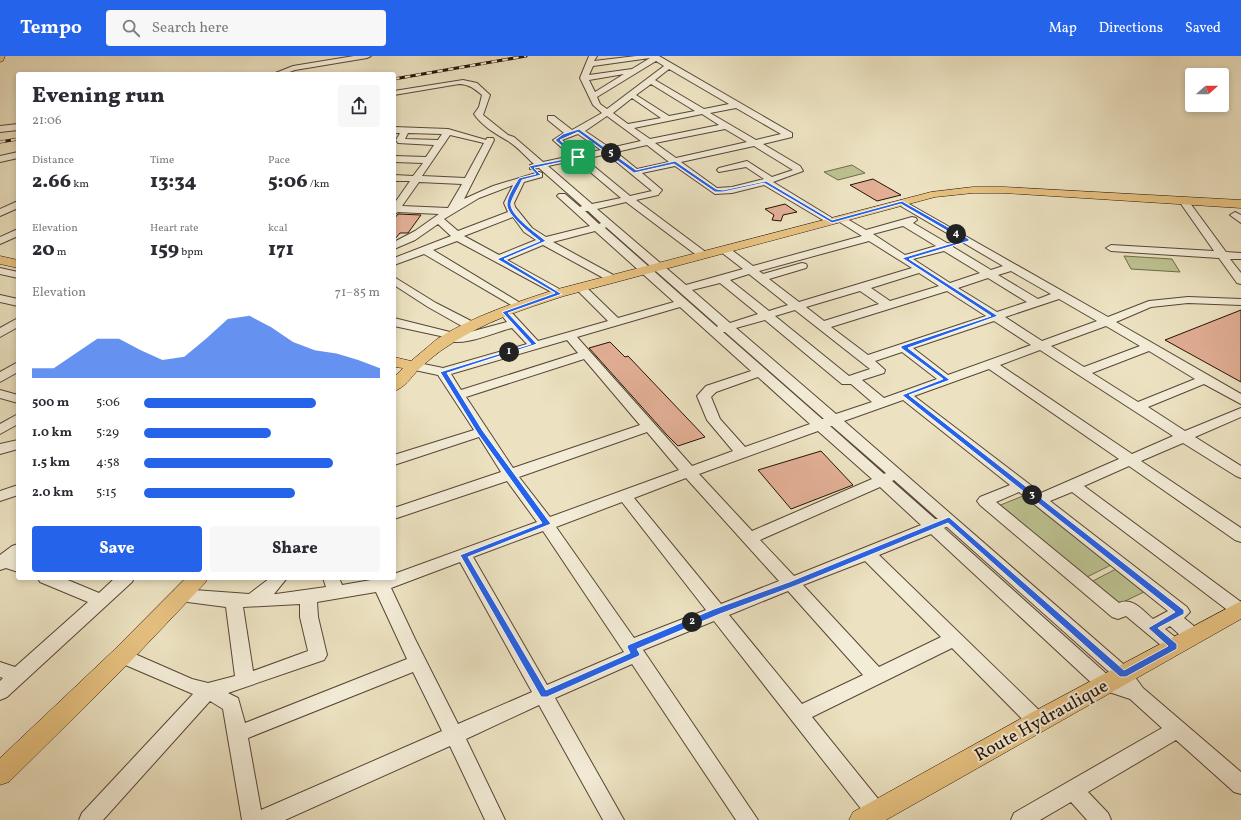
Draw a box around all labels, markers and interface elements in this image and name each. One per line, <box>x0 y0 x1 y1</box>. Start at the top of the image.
search box <box>106 10 386 46</box>
text: Tempo <box>20 15 82 41</box>
icon: search <box>120 17 142 39</box>
text: Search here <box>152 18 229 39</box>
text: Map <box>1049 19 1077 38</box>
text: Directions <box>1099 19 1163 38</box>
text: Saved <box>1185 19 1221 38</box>
north arrow <box>1185 68 1229 112</box>
map controls <box>1185 68 1229 112</box>
text: Evening run <box>32 81 165 112</box>
button: share <box>338 85 380 127</box>
text: 21:06 <box>32 112 62 130</box>
pin <box>561 140 595 174</box>
pin: 5 <box>601 143 621 163</box>
text: 5 <box>608 145 614 160</box>
icon: arrive <box>567 146 589 168</box>
text: Distance <box>32 153 74 168</box>
text: Time <box>150 153 174 168</box>
text: Pace <box>268 153 290 168</box>
text: 2.66 <box>32 168 71 196</box>
text: 13:34 <box>150 168 197 196</box>
text: 5:06 <box>268 168 308 196</box>
text: km <box>71 177 89 192</box>
text: /km <box>308 177 330 192</box>
text: Elevation <box>32 221 78 236</box>
text: Heart rate <box>150 221 199 236</box>
text: kcal <box>268 221 288 236</box>
pin: 4 <box>946 224 966 244</box>
text: 4 <box>953 226 959 241</box>
text: 20 <box>32 236 55 264</box>
text: 159 <box>150 236 179 264</box>
text: 171 <box>268 236 294 264</box>
text: m <box>55 245 67 260</box>
text: bpm <box>179 245 203 260</box>
text: Elevation <box>32 284 86 302</box>
text: 71–85 m <box>335 284 380 302</box>
pin: 1 <box>499 342 519 362</box>
text: 1 <box>507 344 511 359</box>
text: 500 m <box>32 394 69 412</box>
text: 5:06 <box>96 394 120 412</box>
text: 1.0 km <box>32 424 72 442</box>
text: 5:29 <box>96 424 119 442</box>
text: 1.5 km <box>32 454 70 472</box>
text: 4:58 <box>96 454 120 472</box>
text: 2.0 km <box>32 484 74 502</box>
text: 5:15 <box>96 484 117 502</box>
pin: 3 <box>1022 485 1042 505</box>
text: 3 <box>1029 487 1035 502</box>
button: Save <box>32 526 202 572</box>
button: Share <box>210 526 380 572</box>
pin: 2 <box>682 612 702 632</box>
text: 2 <box>689 614 695 629</box>
street label: Route Hydraulique <box>970 674 1113 768</box>

